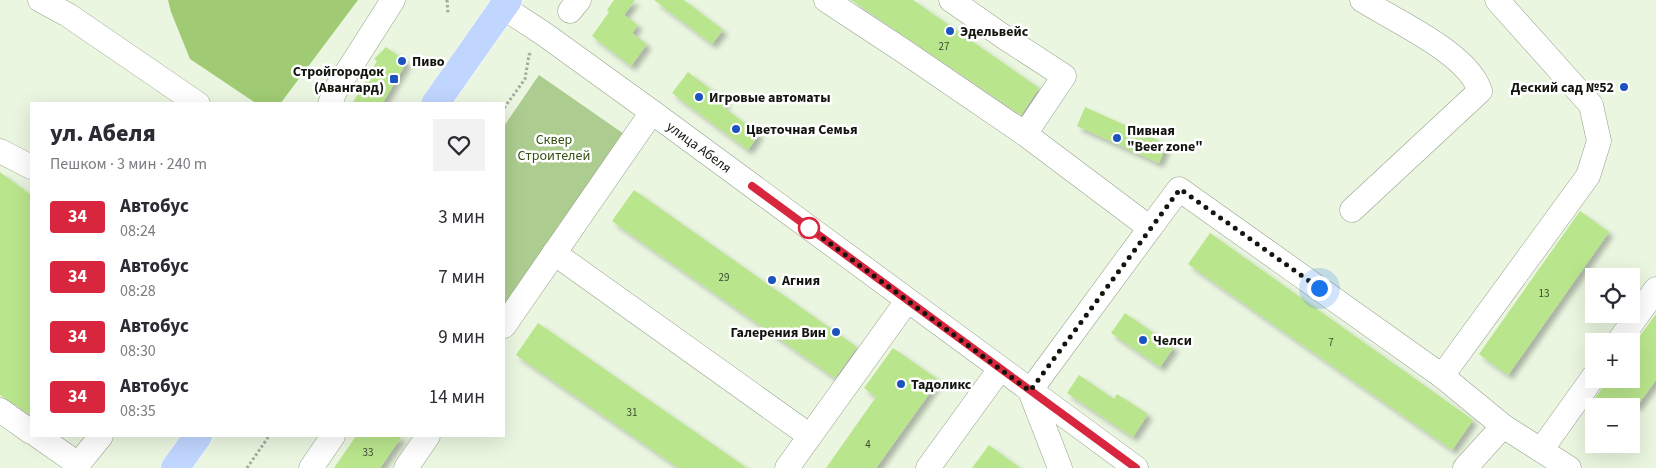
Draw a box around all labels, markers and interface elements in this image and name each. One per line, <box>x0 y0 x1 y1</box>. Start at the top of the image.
place label: Эдельвейс <box>960 22 1029 42</box>
marker: Эдельвейс <box>944 25 956 37</box>
house number: 27 <box>939 39 949 54</box>
place label: Пиво <box>412 52 445 72</box>
marker: Пиво <box>396 55 408 67</box>
place label: Стройгородок (Авангард) <box>293 62 384 98</box>
marker: Стройгородок (Авангард) <box>388 73 400 85</box>
place label: Деский сад №52 <box>1511 78 1614 98</box>
marker: Деский сад №52 <box>1618 81 1630 93</box>
place label: Игровые автоматы <box>709 88 831 108</box>
marker: Игровые автоматы <box>693 91 705 103</box>
text: ул. Абеля <box>50 116 156 151</box>
street label: улица Абеля <box>662 117 735 178</box>
button: heart <box>433 119 485 171</box>
place label: Цветочная Семья <box>746 120 858 140</box>
place label: Пивная "Beer zone" <box>1127 121 1203 157</box>
marker: Цветочная Семья <box>730 123 742 135</box>
park label: Сквер Строителей <box>518 130 590 166</box>
marker: Пивная "Beer zone" <box>1111 132 1123 144</box>
text: Пешком · 3 мин · 240 m <box>50 153 207 175</box>
text: Автобус <box>120 193 189 220</box>
text: 34 <box>68 204 87 229</box>
text: 3 мин <box>438 204 485 231</box>
unlabelled marker <box>798 217 820 239</box>
text: 08:24 <box>120 220 156 242</box>
text: Автобус <box>120 253 189 280</box>
text: 34 <box>68 264 87 289</box>
text: 7 мин <box>438 264 485 291</box>
map controls <box>1585 268 1640 453</box>
button: locate <box>1585 268 1640 323</box>
house number: 29 <box>719 270 729 285</box>
place label: Агния <box>781 271 820 291</box>
marker: Агния <box>766 274 778 286</box>
your location <box>1307 276 1332 301</box>
text: 08:28 <box>120 280 156 302</box>
house number: 13 <box>1539 286 1549 301</box>
text: Автобус <box>120 313 189 340</box>
place label: Галерения Вин <box>730 323 826 343</box>
text: 34 <box>68 324 87 349</box>
text: 9 мин <box>438 324 485 351</box>
marker: Галерения Вин <box>830 326 842 338</box>
place label: Челси <box>1153 331 1192 351</box>
button: + <box>1585 333 1640 388</box>
marker: Челси <box>1137 334 1149 346</box>
house number: 7 <box>1328 335 1334 350</box>
text: 08:30 <box>120 340 156 362</box>
text: Автобус <box>120 373 189 400</box>
place label: Тадоликс <box>911 375 972 395</box>
marker: Тадоликс <box>895 378 907 390</box>
text: 34 <box>68 384 87 409</box>
text: 14 мин <box>429 384 485 411</box>
button: − <box>1585 398 1640 453</box>
text: 08:35 <box>120 400 156 422</box>
house number: 31 <box>627 405 637 420</box>
house number: 4 <box>865 437 871 452</box>
house number: 33 <box>363 445 373 460</box>

